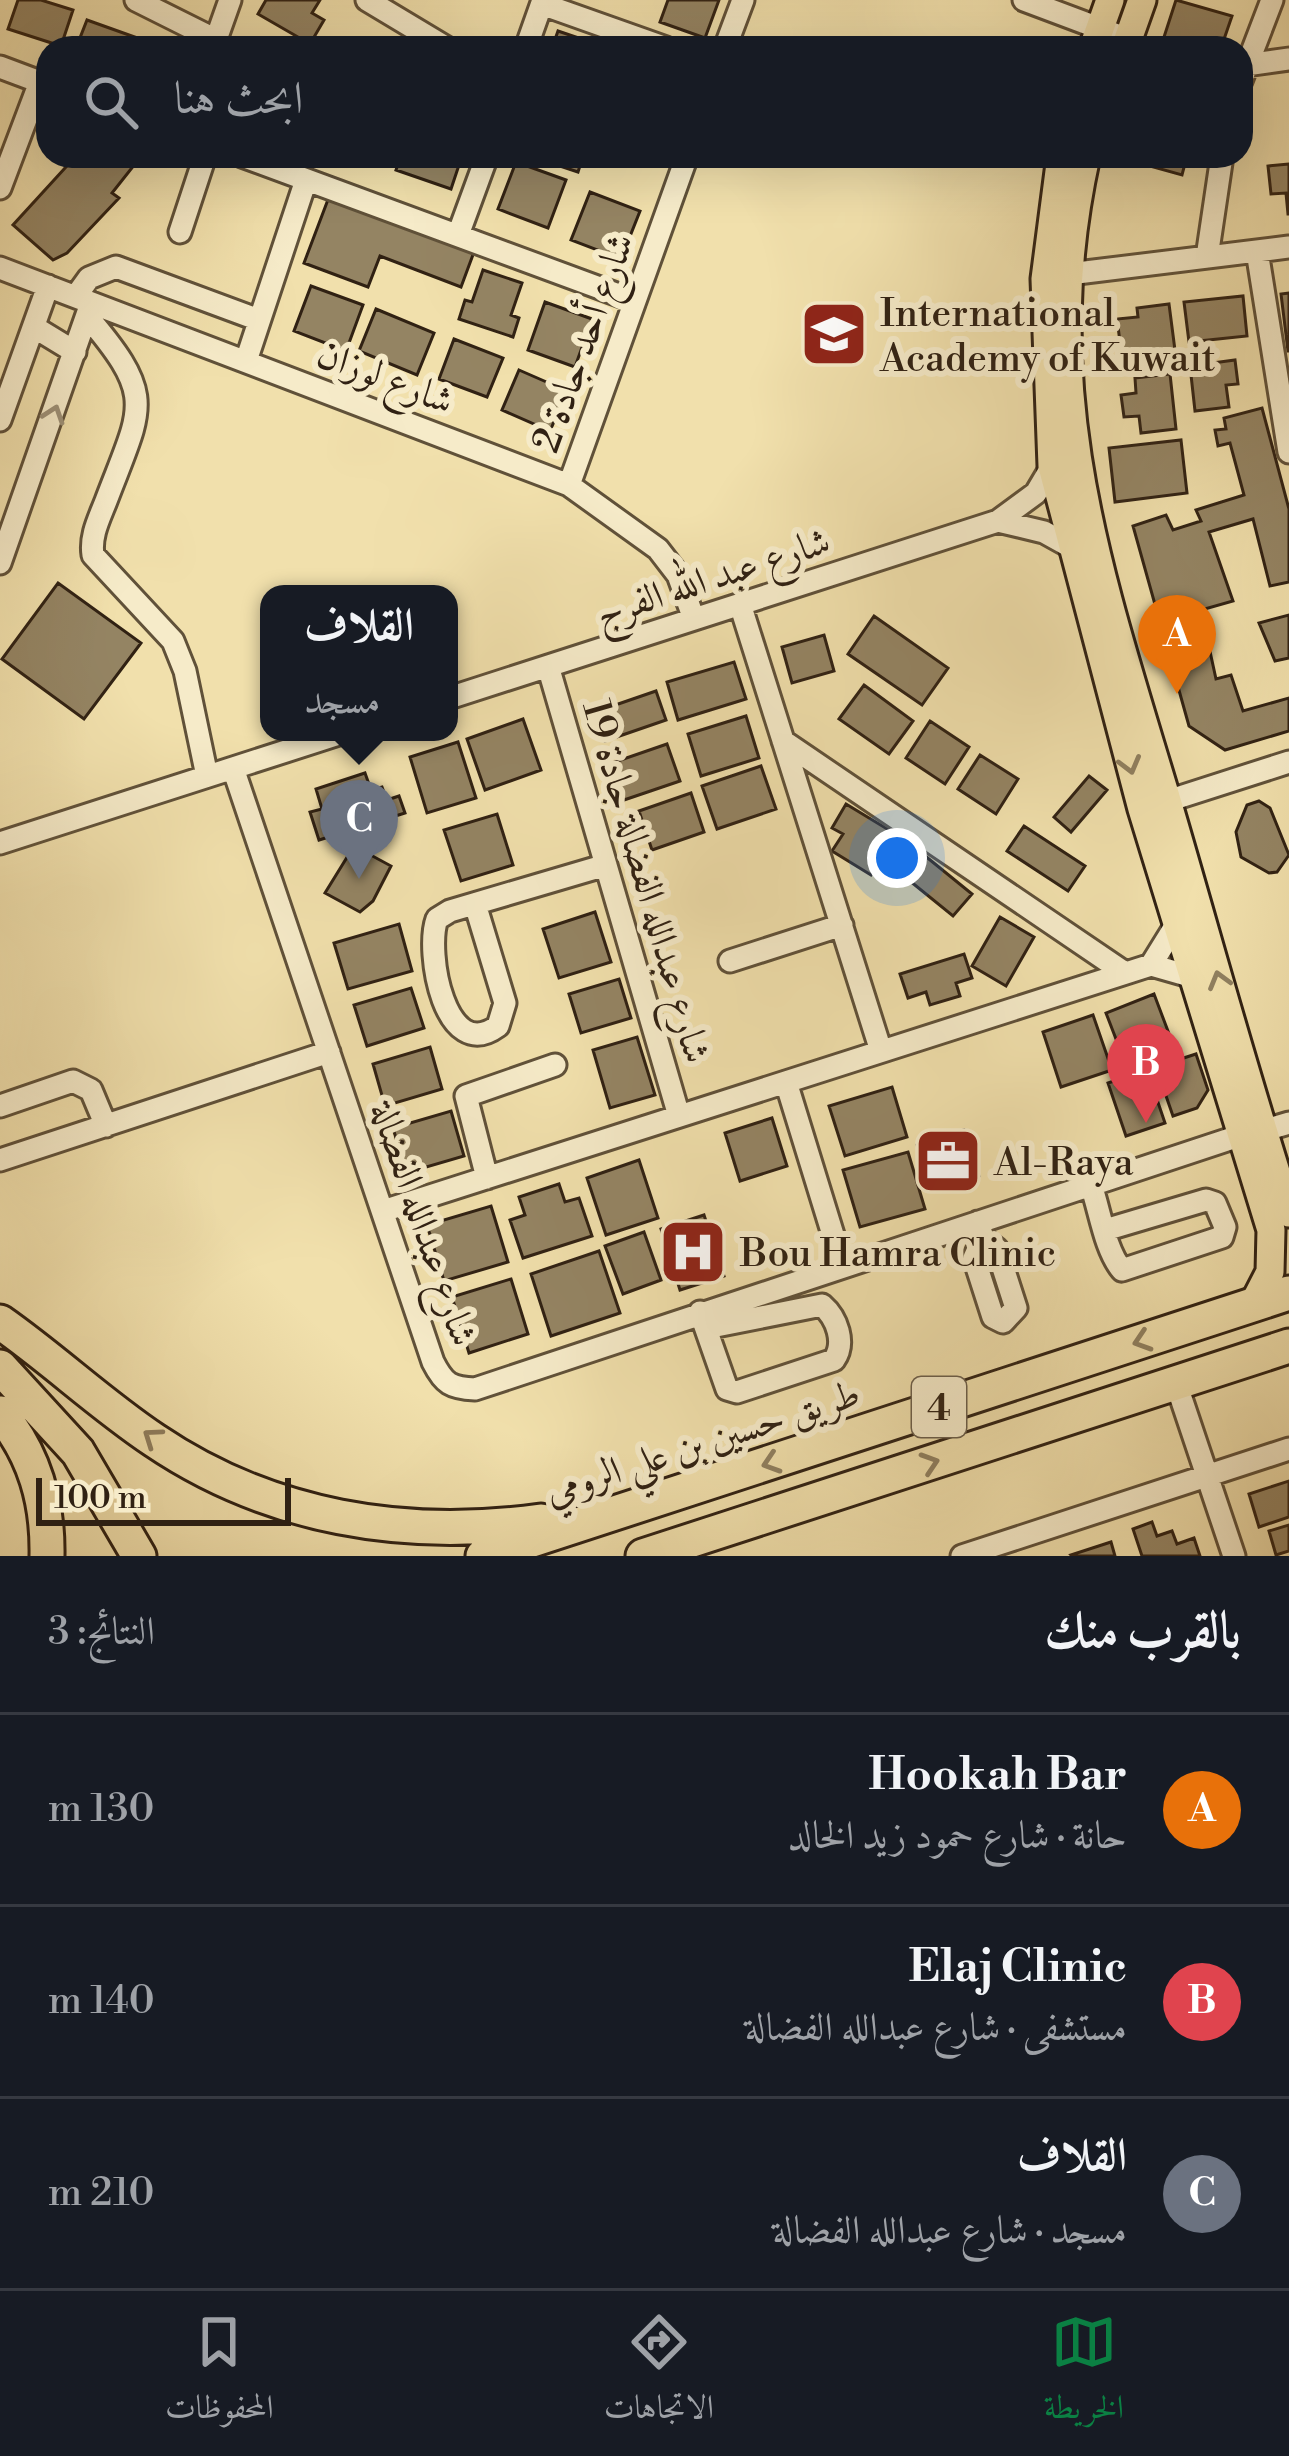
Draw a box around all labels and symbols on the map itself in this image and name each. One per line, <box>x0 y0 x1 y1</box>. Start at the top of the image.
street label: شارع أحد جادة 2 <box>518 225 652 461</box>
place label: International Academy of Kuwait <box>879 290 1216 384</box>
school or university icon: International Academy of Kuwait <box>799 299 869 369</box>
street label: شارع لوزان <box>308 330 460 432</box>
one-way arrow <box>40 404 65 425</box>
street label: شارع عبد الله الفرج <box>587 511 839 647</box>
pin: A <box>1138 595 1216 694</box>
street label: شارع عبدالله الفضالة جادة 19 <box>565 695 721 1071</box>
one-way arrow <box>1116 755 1141 775</box>
pin: C <box>320 780 398 879</box>
your location <box>867 828 927 888</box>
one-way arrow <box>1208 971 1233 992</box>
pin: B <box>1107 1024 1185 1123</box>
street label: شارع عبدالله الفضالة <box>352 1093 487 1355</box>
office icon: Al-Raya <box>913 1126 983 1196</box>
place label: Al-Raya <box>993 1139 1134 1188</box>
hospital icon: Bou Hamra Clinic <box>658 1217 728 1287</box>
place label: Bou Hamra Clinic <box>739 1230 1056 1279</box>
one-way arrow <box>1132 1327 1153 1352</box>
street label: طريق حسين بن علي الرومي <box>539 1369 870 1528</box>
road number: 4 <box>912 1377 966 1437</box>
one-way arrow <box>143 1429 165 1451</box>
one-way arrow <box>761 1448 782 1473</box>
one-way arrow <box>919 1452 940 1477</box>
scale bar <box>36 1472 291 1525</box>

